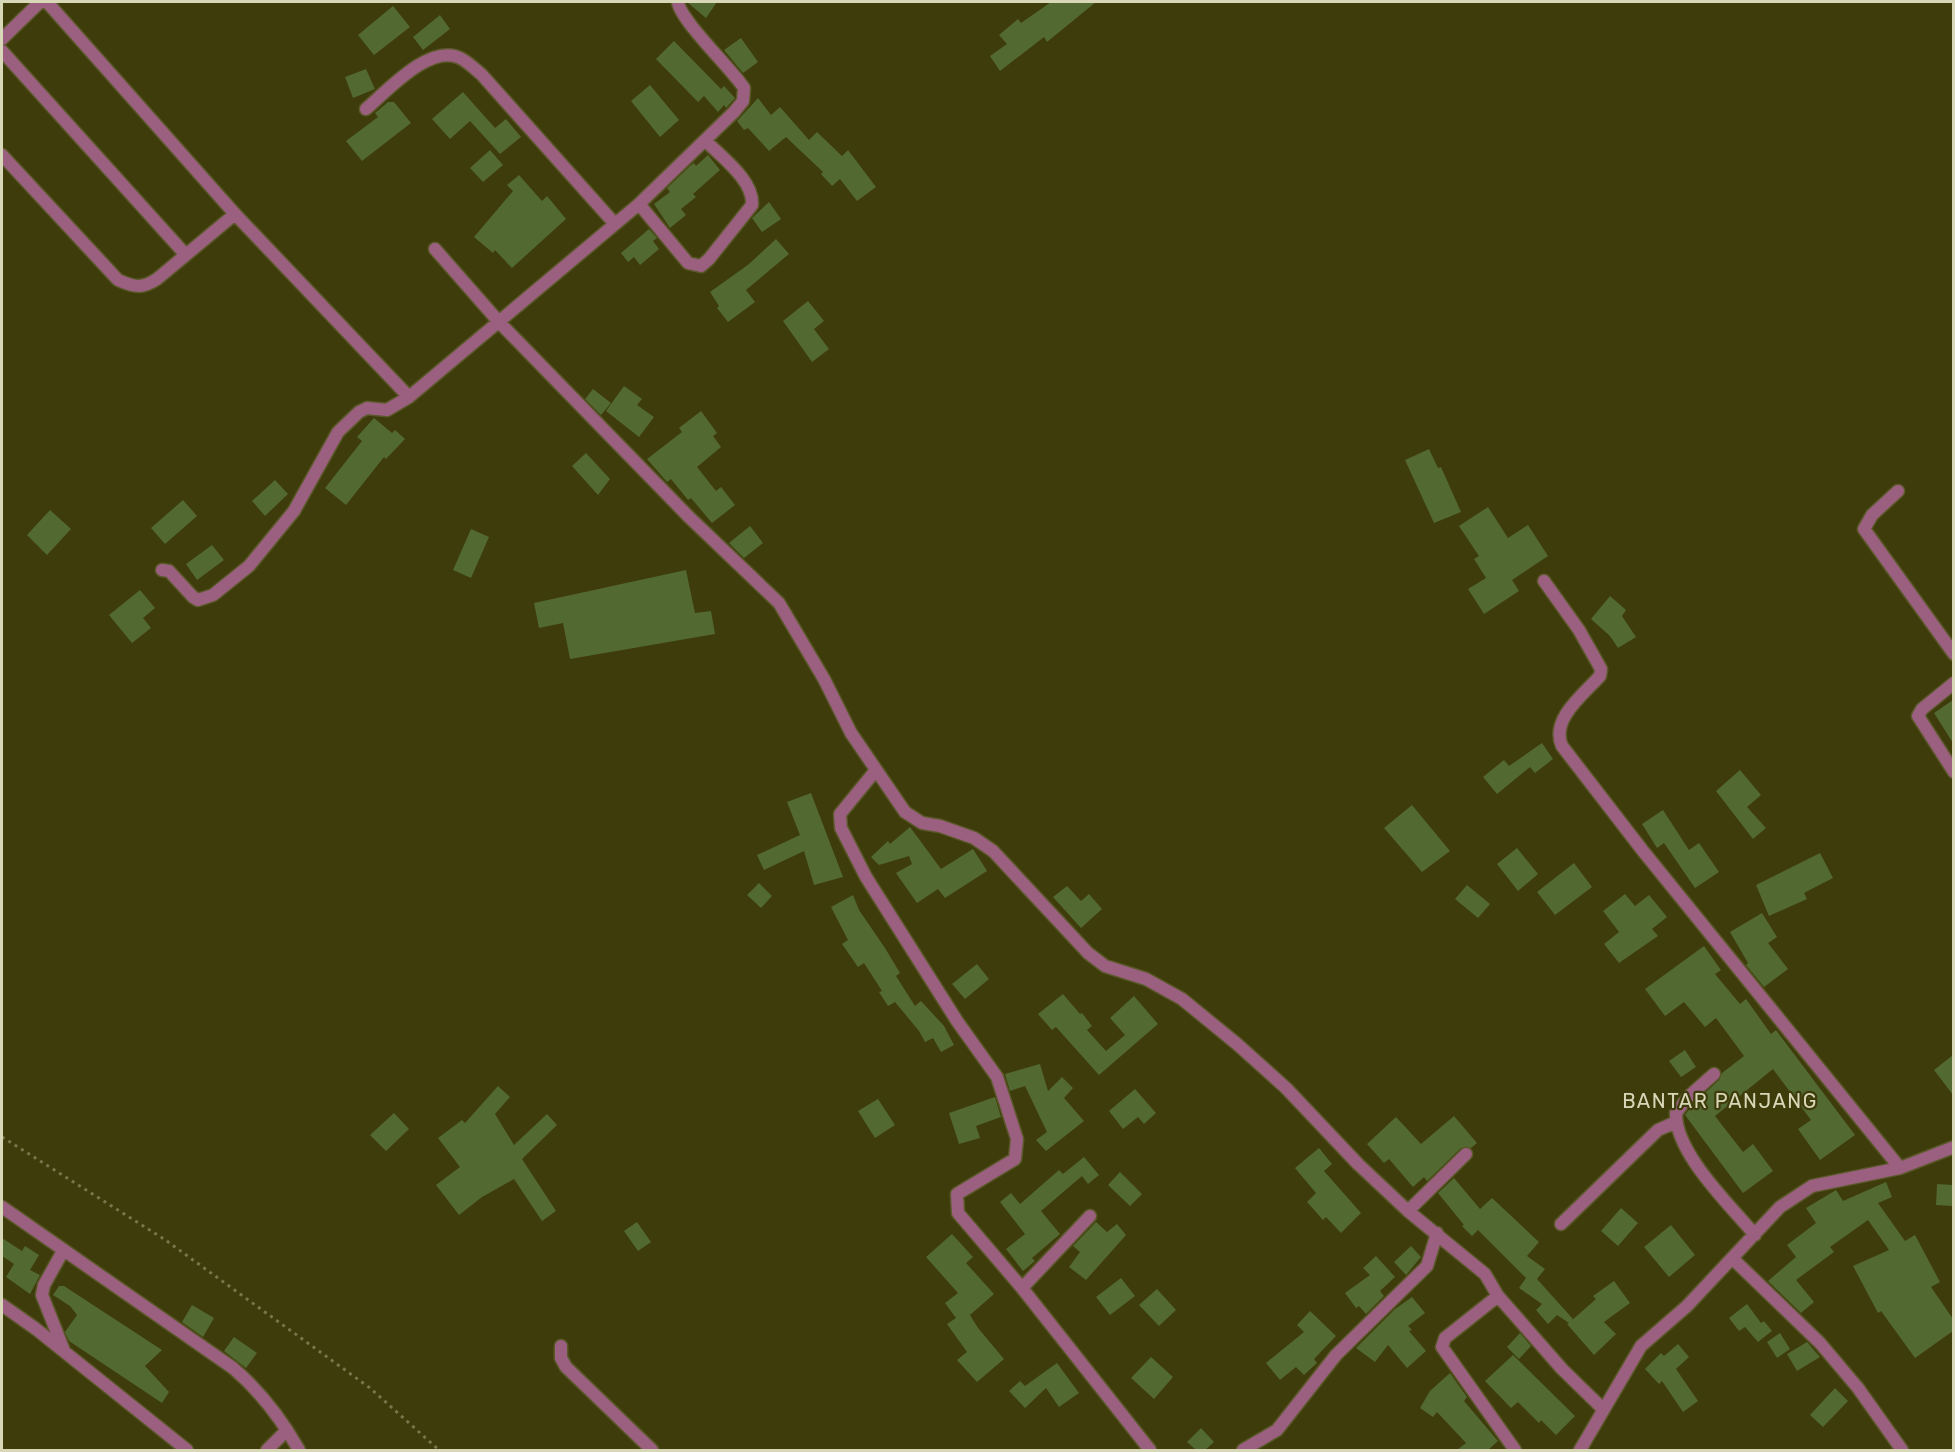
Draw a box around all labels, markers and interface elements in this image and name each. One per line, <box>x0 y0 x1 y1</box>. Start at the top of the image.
district label: BANTAR PANJANG <box>1622 1089 1818 1113</box>

